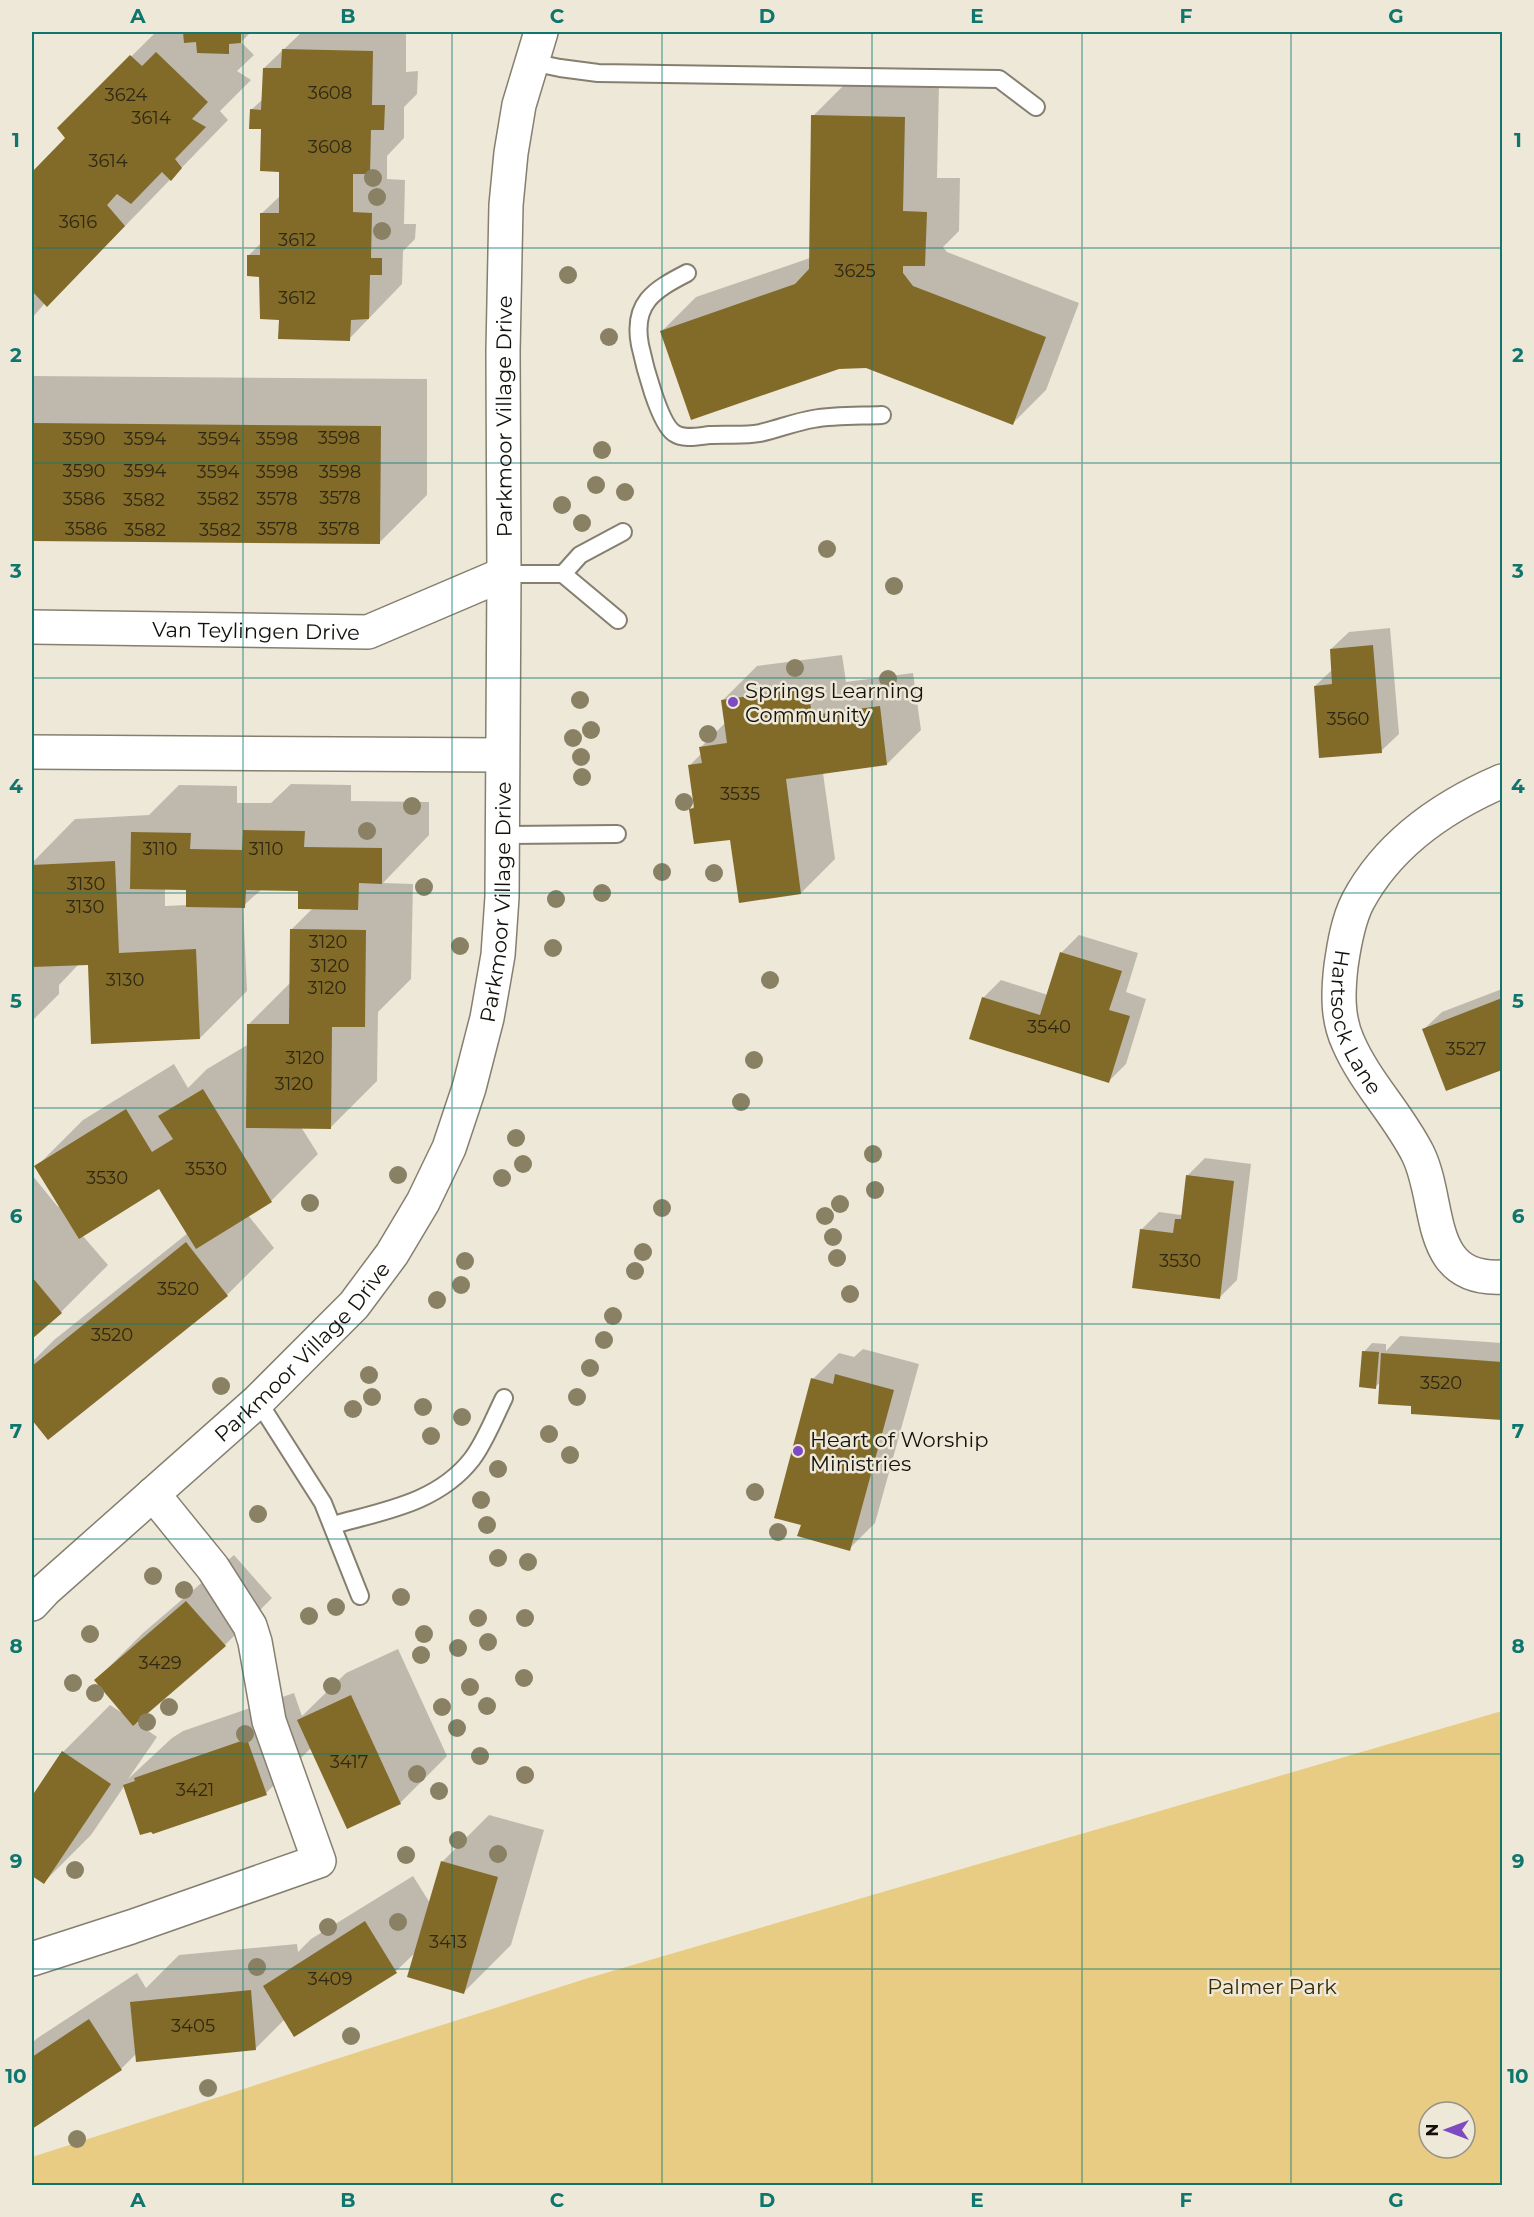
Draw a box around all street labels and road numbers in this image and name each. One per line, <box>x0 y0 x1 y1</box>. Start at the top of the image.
street label: Parkmoor Village Drive <box>490 295 517 537</box>
street label: Van Teylingen Drive <box>152 616 360 644</box>
street label: Parkmoor Village Drive <box>474 781 515 1024</box>
street label: Hartsock Lane <box>1326 948 1388 1099</box>
street label: Parkmoor Village Drive <box>209 1256 395 1447</box>

